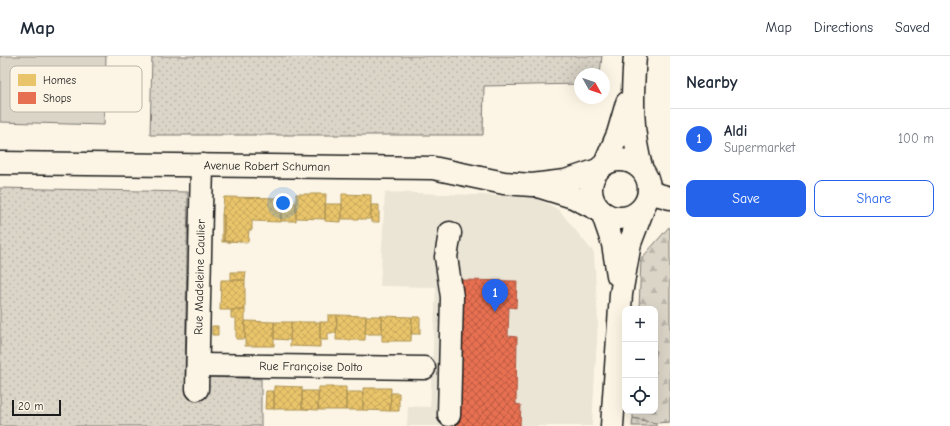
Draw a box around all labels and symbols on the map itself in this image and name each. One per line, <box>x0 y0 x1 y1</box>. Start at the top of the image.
legend <box>10 66 142 112</box>
north arrow <box>574 68 610 104</box>
text: Homes <box>43 74 76 87</box>
text: Shops <box>43 92 72 105</box>
street label: Avenue Robert Schuman <box>204 158 330 174</box>
your location <box>273 193 293 213</box>
street label: Rue Madeleine Caulier <box>191 219 208 335</box>
pin: 1 <box>482 279 508 312</box>
street label: Rue Françoise Dolto <box>259 359 363 374</box>
scale bar <box>12 398 61 417</box>

